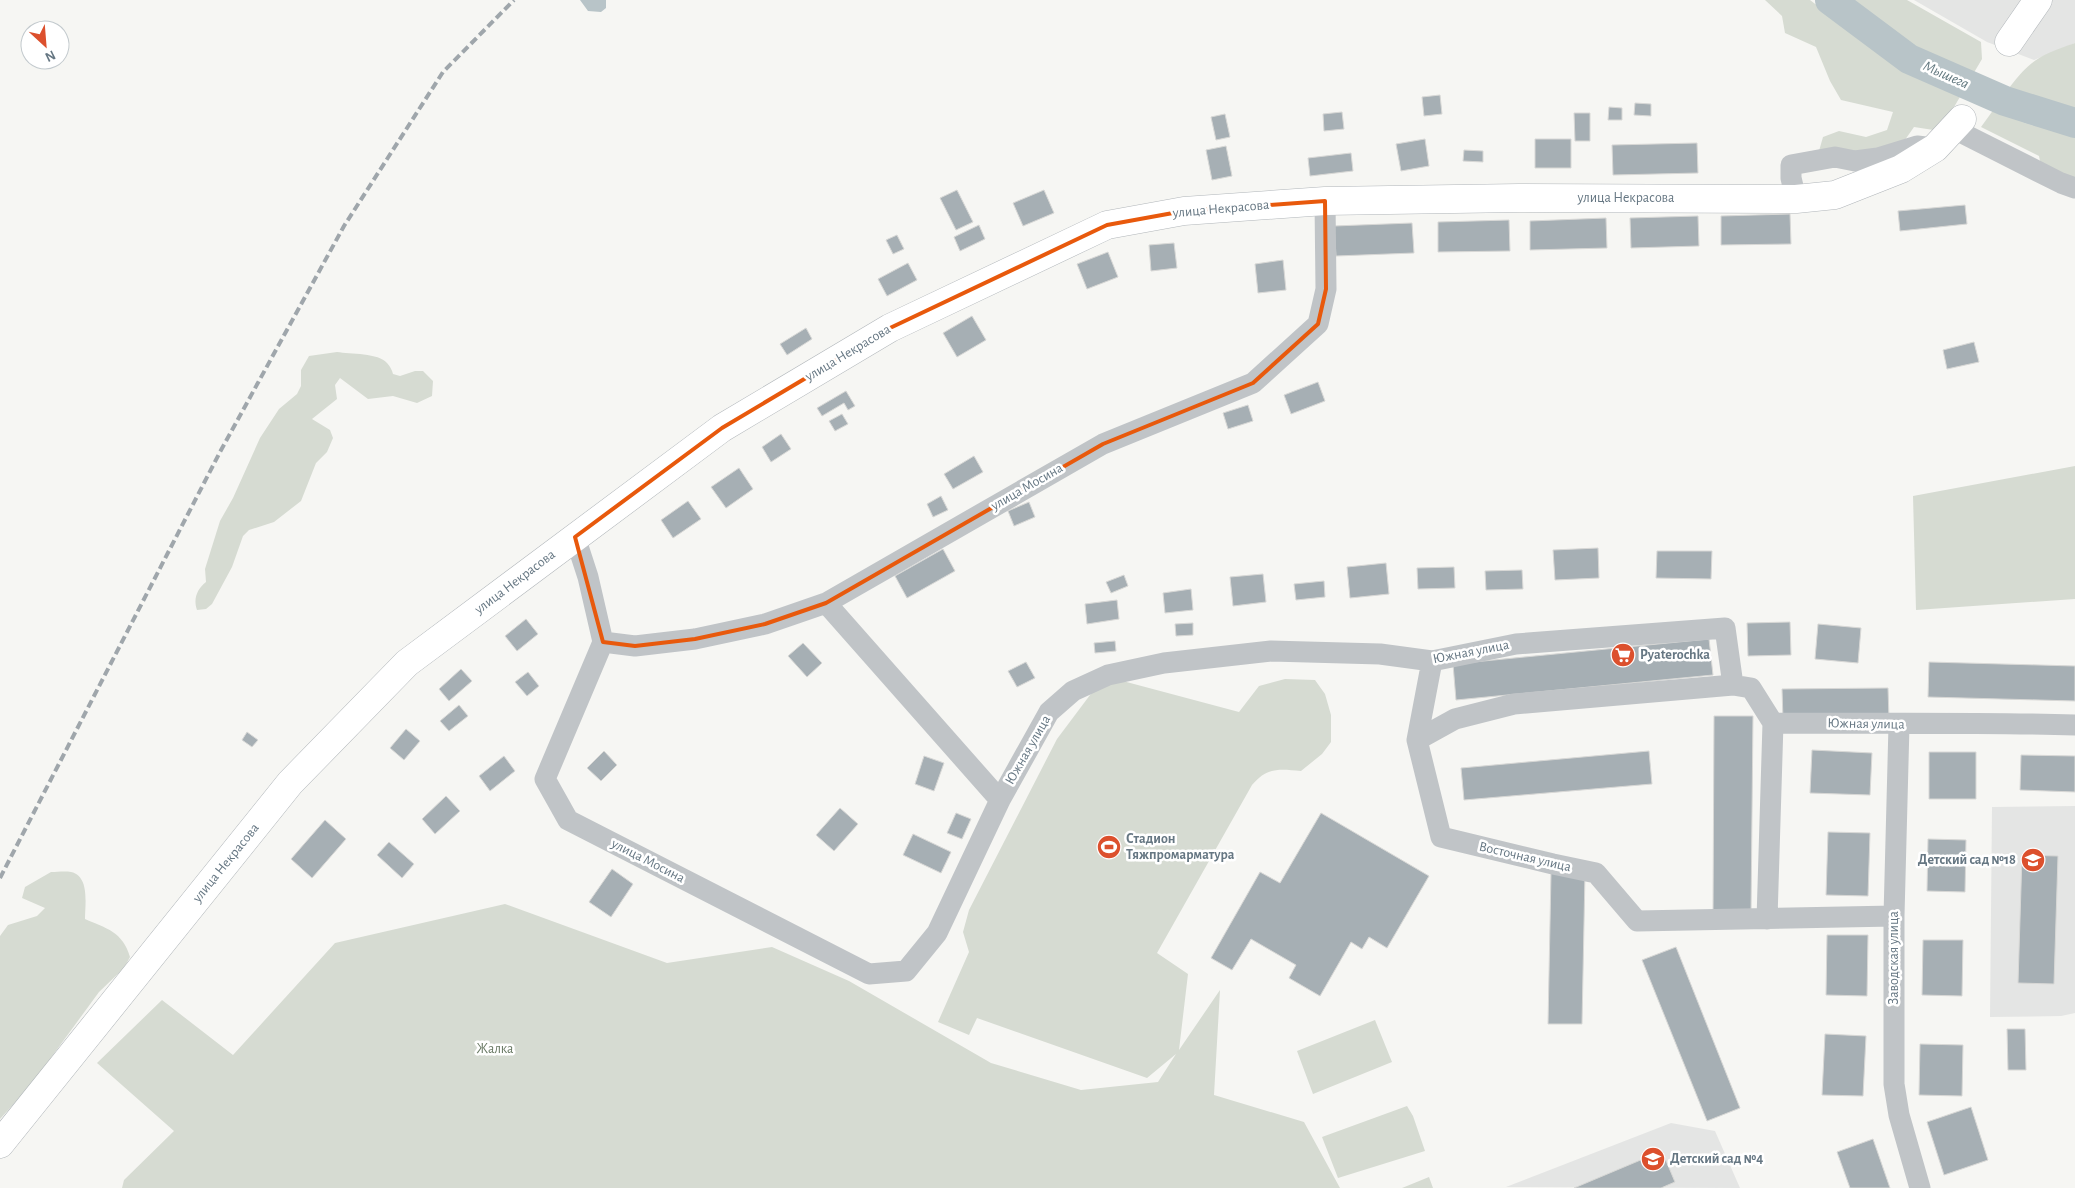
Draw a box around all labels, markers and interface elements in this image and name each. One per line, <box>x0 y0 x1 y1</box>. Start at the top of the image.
north arrow <box>20 20 70 70</box>
text: N <box>43 47 58 64</box>
water label: Мышега <box>1921 58 1971 92</box>
street label: улица Некрасова <box>1577 191 1675 205</box>
street label: улица Некрасова <box>1171 198 1270 220</box>
street label: улица Некрасова <box>802 322 894 384</box>
street label: улица Мосина <box>988 461 1066 514</box>
street label: улица Некрасова <box>471 547 558 617</box>
street label: Южная улица <box>1432 638 1511 666</box>
supermarket icon: Pyaterochka <box>1610 642 1636 668</box>
place label: Pyaterochka <box>1640 648 1710 662</box>
street label: Южная улица <box>1003 713 1054 787</box>
street label: Южная улица <box>1827 716 1905 732</box>
street label: улица Некрасова <box>189 821 262 906</box>
place label: Стадион Тяжпромарматура <box>1126 832 1235 862</box>
sports icon: Стадион Тяжпромарматура <box>1096 834 1122 860</box>
street label: улица Мосина <box>608 836 687 886</box>
street label: Восточная улица <box>1478 840 1573 875</box>
school or university icon: Детский сад №18 <box>2020 847 2046 873</box>
place label: Детский сад №18 <box>1918 853 2016 867</box>
street label: Заводская улица <box>1887 911 1901 1005</box>
park label: Жалка <box>477 1042 514 1056</box>
school or university icon: Детский сад №4 <box>1640 1146 1666 1172</box>
place label: Детский сад №4 <box>1670 1152 1763 1166</box>

